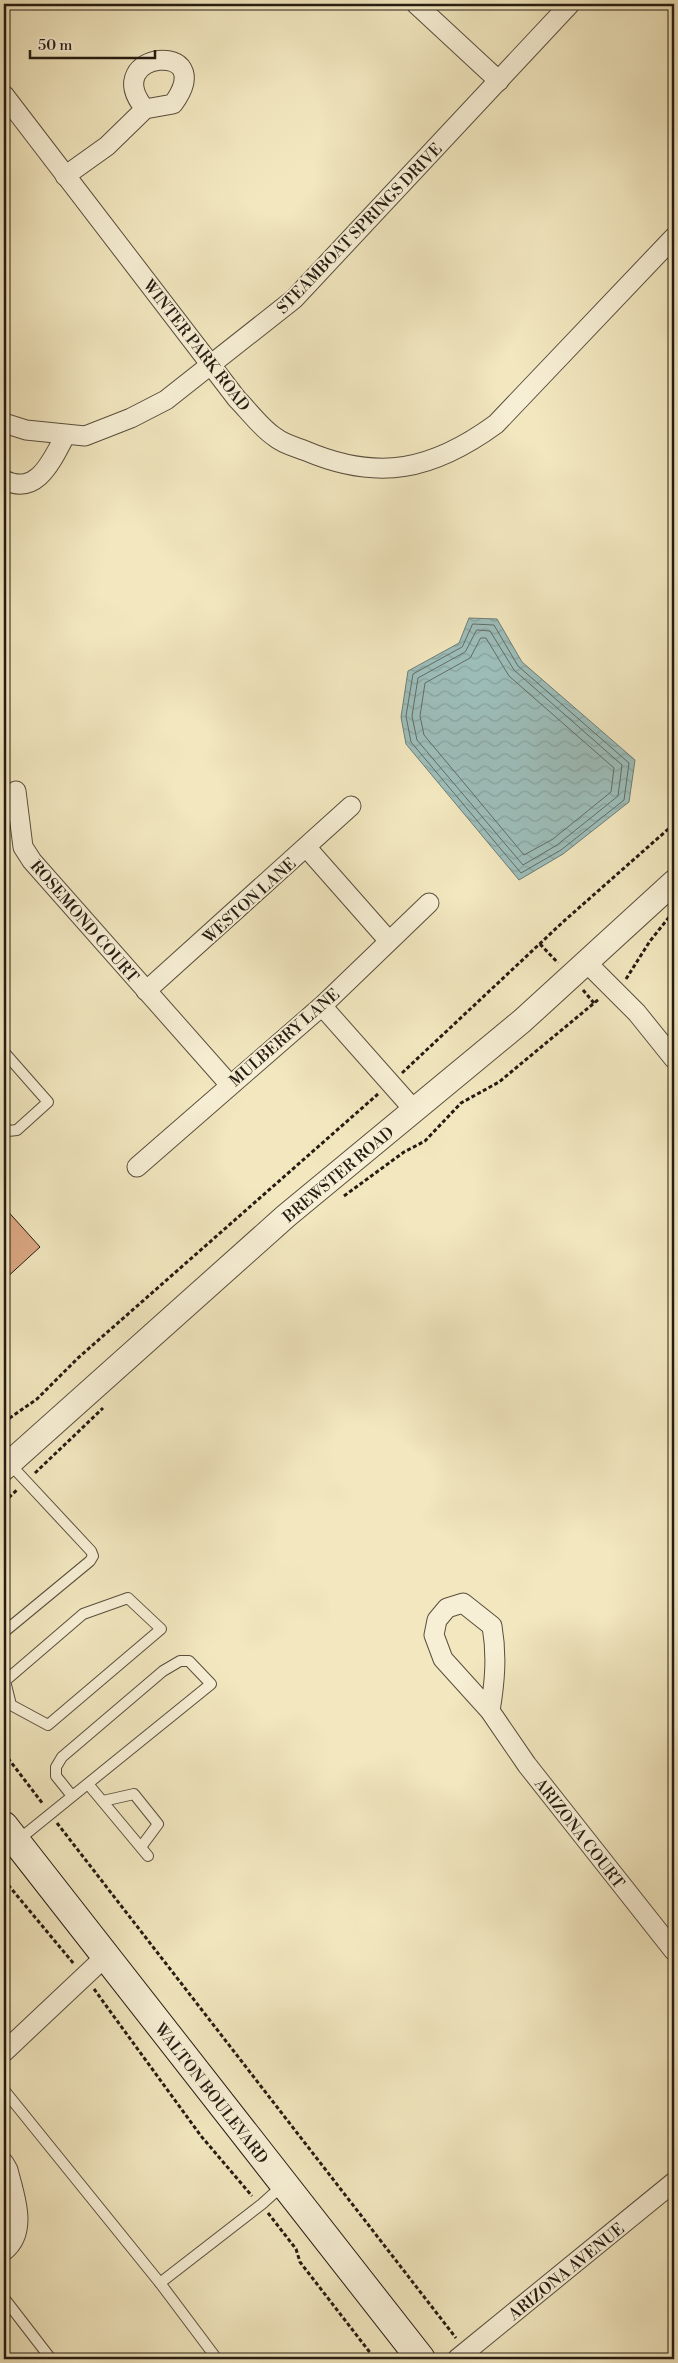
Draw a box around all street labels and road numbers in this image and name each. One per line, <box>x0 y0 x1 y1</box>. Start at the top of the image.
street label: STEAMBOAT SPRINGS DRIVE <box>273 139 447 318</box>
street label: WINTER PARK ROAD <box>138 275 254 415</box>
street label: WESTON LANE <box>198 854 300 949</box>
street label: ROSEMOND COURT <box>26 856 143 987</box>
street label: MULBERRY LANE <box>225 984 344 1091</box>
street label: BREWSTER ROAD <box>278 1123 398 1228</box>
street label: ARIZONA COURT <box>529 1774 628 1893</box>
street label: WALTON BOULEVARD <box>150 2019 272 2168</box>
street label: ARIZONA AVENUE <box>504 2219 629 2325</box>

